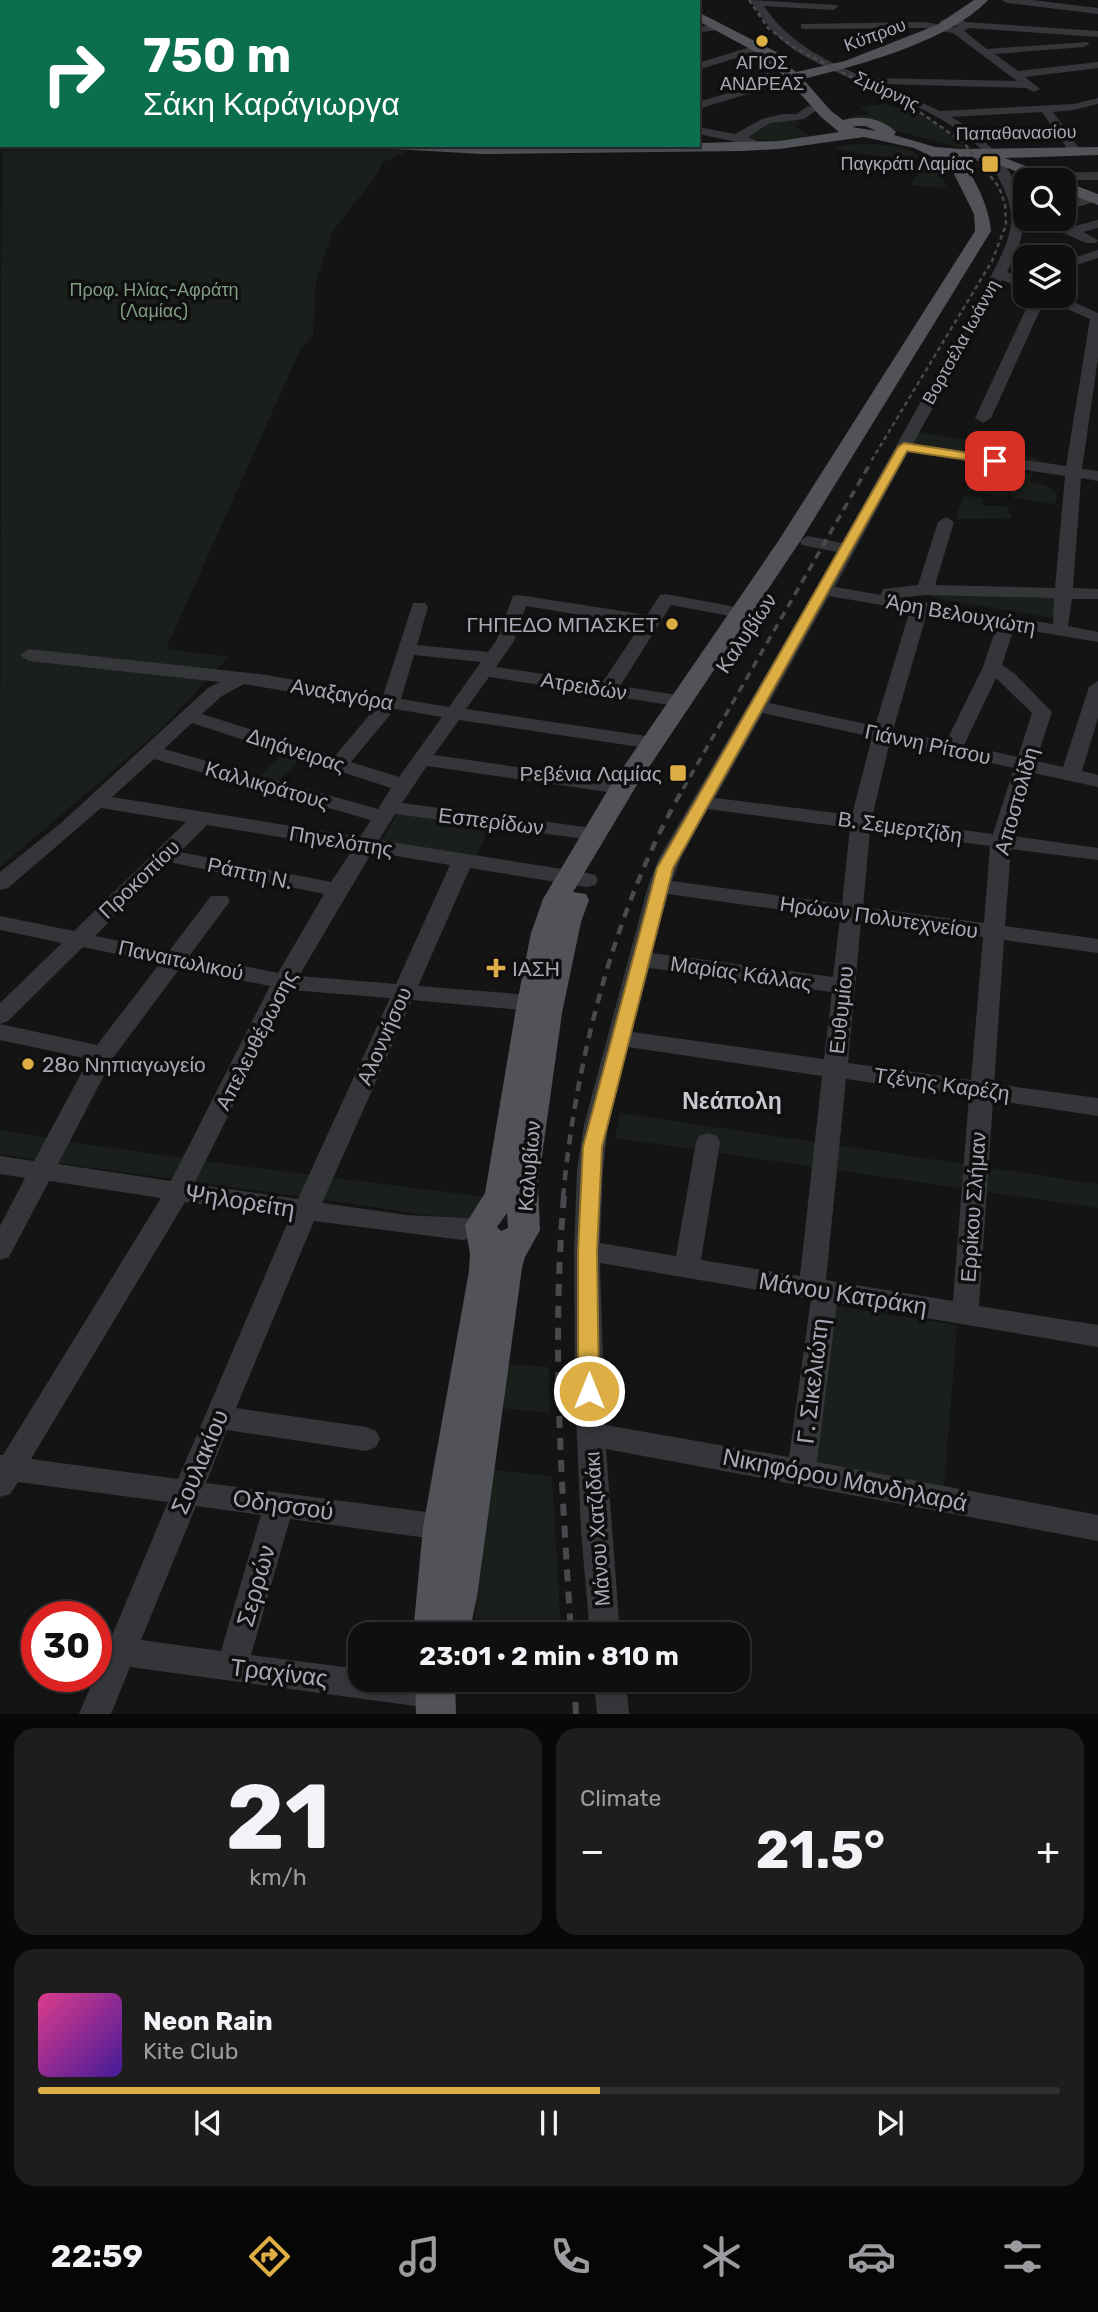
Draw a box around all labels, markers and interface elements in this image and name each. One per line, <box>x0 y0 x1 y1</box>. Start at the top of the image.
street label: Κύπρου <box>841 14 909 56</box>
text: 750 m <box>143 26 291 84</box>
icon: right <box>28 28 119 119</box>
marker: ΑΓΙΟΣ ΑΝΔΡΕΑΣ <box>754 33 770 49</box>
place label: ΑΓΙΟΣ ΑΝΔΡΕΑΣ <box>720 52 804 95</box>
street label: Σμύρνης <box>851 66 923 116</box>
text: Σάκη Καράγιωργα <box>143 85 400 123</box>
street label: Παπαθανασίου <box>955 121 1077 145</box>
place label: Παγκράτι Λαμίας <box>841 153 974 175</box>
marker: Παγκράτι Λαμίας <box>980 154 1000 174</box>
map controls <box>1013 168 1076 308</box>
button: search <box>1013 168 1076 231</box>
button: layers <box>1013 245 1076 308</box>
street label: Βορτσέλα Ιωάννη <box>918 276 1004 408</box>
park label: Προφ. Ηλίας-Αφράτη (Λαμίας) <box>69 279 239 322</box>
pin <box>965 431 1025 491</box>
icon: arrive <box>976 442 1014 480</box>
street label: Καλυβίων <box>710 588 782 678</box>
street label: Άρη Βελουχιώτη <box>884 589 1038 639</box>
place label: ΓΗΠΕΔΟ ΜΠΑΣΚΕΤ <box>467 612 658 637</box>
marker: ΓΗΠΕΔΟ ΜΠΑΣΚΕΤ <box>664 616 680 632</box>
street label: Ατρειδών <box>539 667 629 705</box>
street label: Αναξαγόρα <box>289 673 395 715</box>
street label: Γιάννη Ρίτσου <box>863 718 993 770</box>
street label: Διηάνειρας <box>244 722 348 778</box>
street label: Αποστολίδη <box>989 744 1043 858</box>
street label: Καλλικράτους <box>202 755 332 815</box>
place label: Ρεβένια Λαμίας <box>520 761 662 786</box>
marker: Ρεβένια Λαμίας <box>668 763 688 783</box>
street label: Εσπερίδων <box>437 802 545 840</box>
street label: Β. Σεμερτζίδη <box>836 806 964 848</box>
street label: Πηνελόπης <box>287 820 395 862</box>
street label: Προκοπίου <box>93 834 185 924</box>
street label: Ράπτη Ν. <box>205 852 295 894</box>
street label: Ηρώων Πολυτεχνείου <box>778 891 980 943</box>
street label: Παναιτωλικού <box>116 935 246 985</box>
street label: Μαρίας Κάλλας <box>669 951 813 995</box>
place label: ΙΑΣΗ <box>512 956 560 981</box>
marker: ΙΑΣΗ <box>486 958 506 978</box>
street label: Ευθυμίου <box>824 965 858 1055</box>
street label: Απελευθέρωσης <box>210 966 302 1114</box>
street label: Αλοννήσου <box>351 983 417 1089</box>
place label: 28ο Νηπιαγωγείο <box>42 1052 206 1077</box>
marker: 28ο Νηπιαγωγείο <box>20 1056 36 1072</box>
street label: Τζένης Καρέζη <box>873 1062 1011 1106</box>
district label: Νεάπολη <box>682 1087 782 1115</box>
street label: Καλυβίων <box>513 1120 545 1212</box>
street label: Ερρίκου Σλήμαν <box>955 1131 991 1283</box>
street label: Ψηλορείτη <box>183 1178 297 1224</box>
street label: Μάνου Κατράκη <box>757 1267 929 1321</box>
street label: Γ. Σικελιώτη <box>791 1316 835 1446</box>
position arrow <box>552 1354 626 1428</box>
street label: Σουλακίου <box>166 1406 234 1518</box>
street label: Νικηφόρου Μανδηλαρά <box>720 1443 970 1517</box>
street label: Μάνου Χατζιδάκι <box>579 1450 615 1607</box>
street label: Οδησσού <box>231 1484 335 1526</box>
street label: Σερρών <box>231 1542 281 1630</box>
speed limit sign: 30 <box>21 1601 112 1692</box>
text: 23:01 · 2 min · 810 m <box>419 1641 679 1672</box>
street label: Τραχίνας <box>229 1653 329 1693</box>
text: 21 <box>226 1763 330 1871</box>
text: Climate <box>580 1784 661 1812</box>
text: 21.5° <box>756 1819 885 1881</box>
text: − <box>580 1828 605 1874</box>
text: + <box>1036 1828 1060 1874</box>
text: km/h <box>249 1863 307 1891</box>
text: Neon Rain <box>143 2006 273 2037</box>
text: Kite Club <box>143 2037 238 2065</box>
icon: previous <box>189 2104 227 2142</box>
icon: pause <box>530 2104 568 2142</box>
icon: next <box>871 2104 909 2142</box>
icon: directions <box>245 2232 294 2281</box>
icon: music <box>395 2232 444 2281</box>
icon: phone <box>546 2232 595 2281</box>
icon: climate <box>697 2232 746 2281</box>
icon: car <box>847 2232 896 2281</box>
icon: filters <box>998 2232 1047 2281</box>
text: 22:59 <box>51 2237 143 2275</box>

